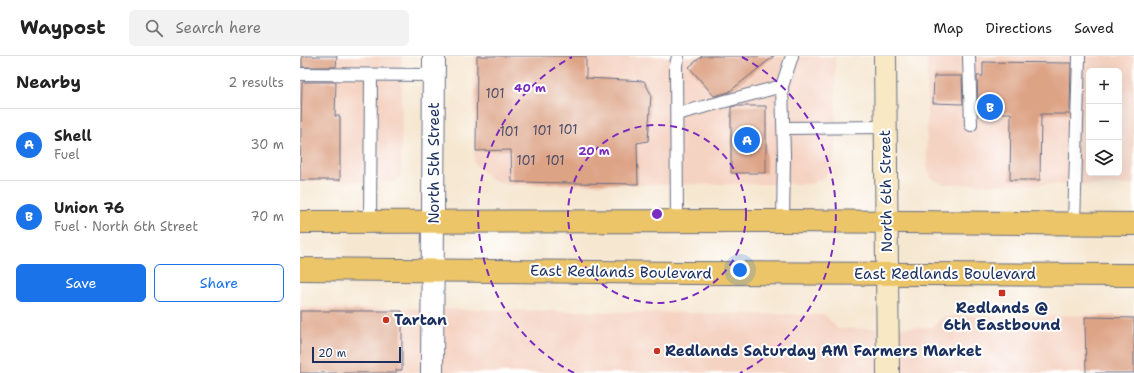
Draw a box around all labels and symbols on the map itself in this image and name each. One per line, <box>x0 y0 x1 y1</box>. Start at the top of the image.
text: 40 m <box>514 80 546 96</box>
house number: 101 <box>485 85 505 102</box>
pin: B <box>977 92 1003 122</box>
street label: North 5th Street <box>424 102 444 224</box>
house number: 101 <box>558 121 578 138</box>
house number: 101 <box>532 122 552 139</box>
house number: 101 <box>499 123 519 140</box>
pin: A <box>734 125 760 155</box>
street label: North 6th Street <box>875 129 897 253</box>
text: 20 m <box>578 143 610 159</box>
house number: 101 <box>516 152 536 169</box>
house number: 101 <box>545 152 565 169</box>
centre of rings <box>650 207 664 221</box>
street label: East Redlands Boulevard <box>530 260 713 284</box>
your location <box>730 260 750 280</box>
street label: East Redlands Boulevard <box>854 264 1036 284</box>
marker: Redlands @ 6th Eastbound <box>997 288 1007 298</box>
place label: Redlands @ 6th Eastbound <box>943 298 1061 335</box>
place label: Tartan <box>394 310 447 330</box>
marker: Tartan <box>381 315 391 325</box>
place label: Redlands Saturday AM Farmers Market <box>665 341 982 361</box>
scale bar <box>312 345 401 364</box>
marker: Redlands Saturday AM Farmers Market <box>652 346 662 356</box>

